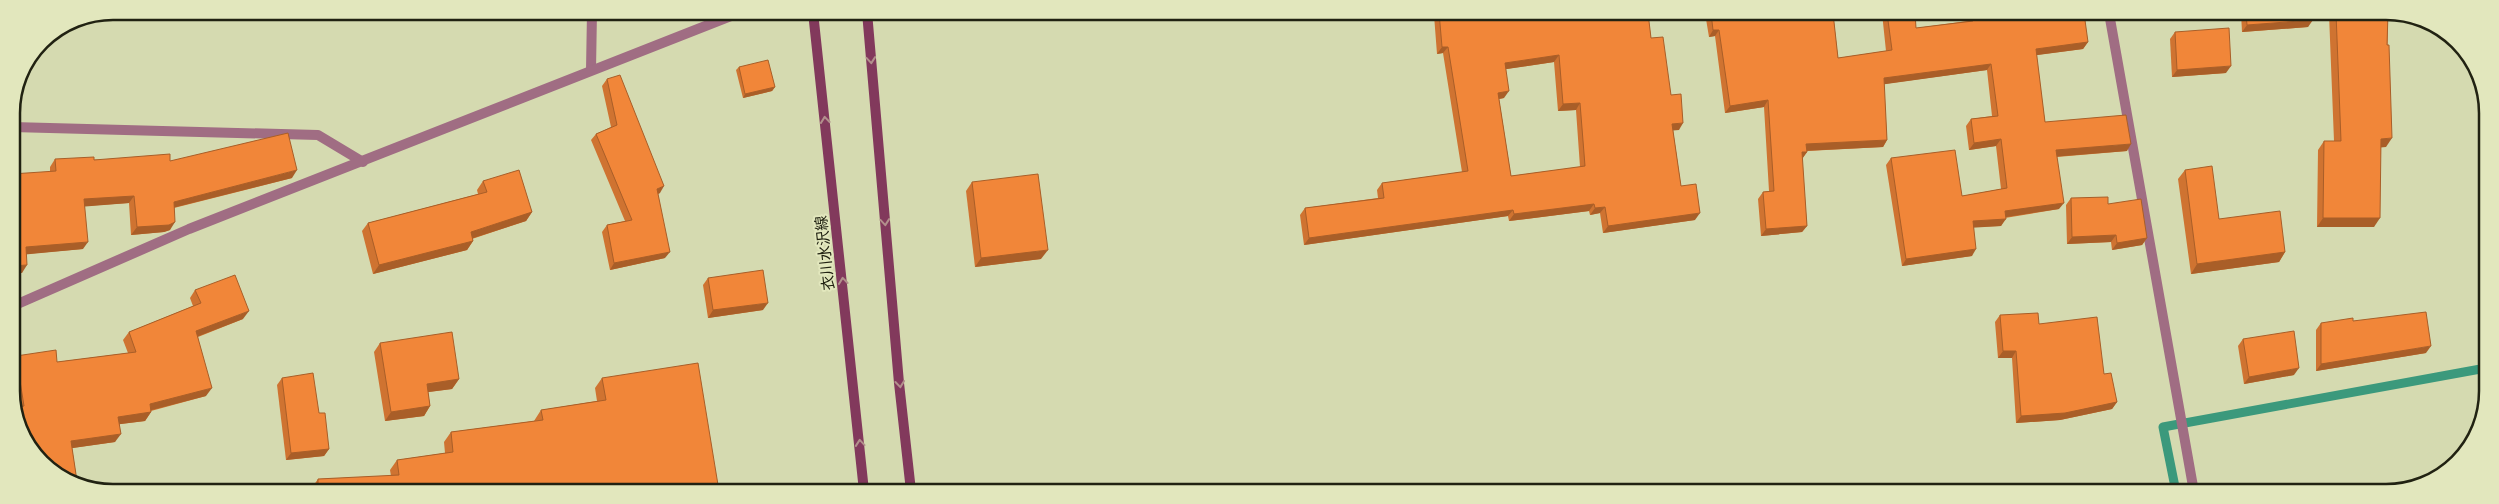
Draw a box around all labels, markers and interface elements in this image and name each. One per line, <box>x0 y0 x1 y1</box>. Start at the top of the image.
one-way arrow <box>866 57 877 65</box>
one-way arrow <box>820 115 831 123</box>
street label: 衣川水沢線 <box>810 215 838 291</box>
one-way arrow <box>880 219 891 227</box>
one-way arrow <box>838 277 849 285</box>
one-way arrow <box>894 381 905 389</box>
one-way arrow <box>855 439 866 447</box>

